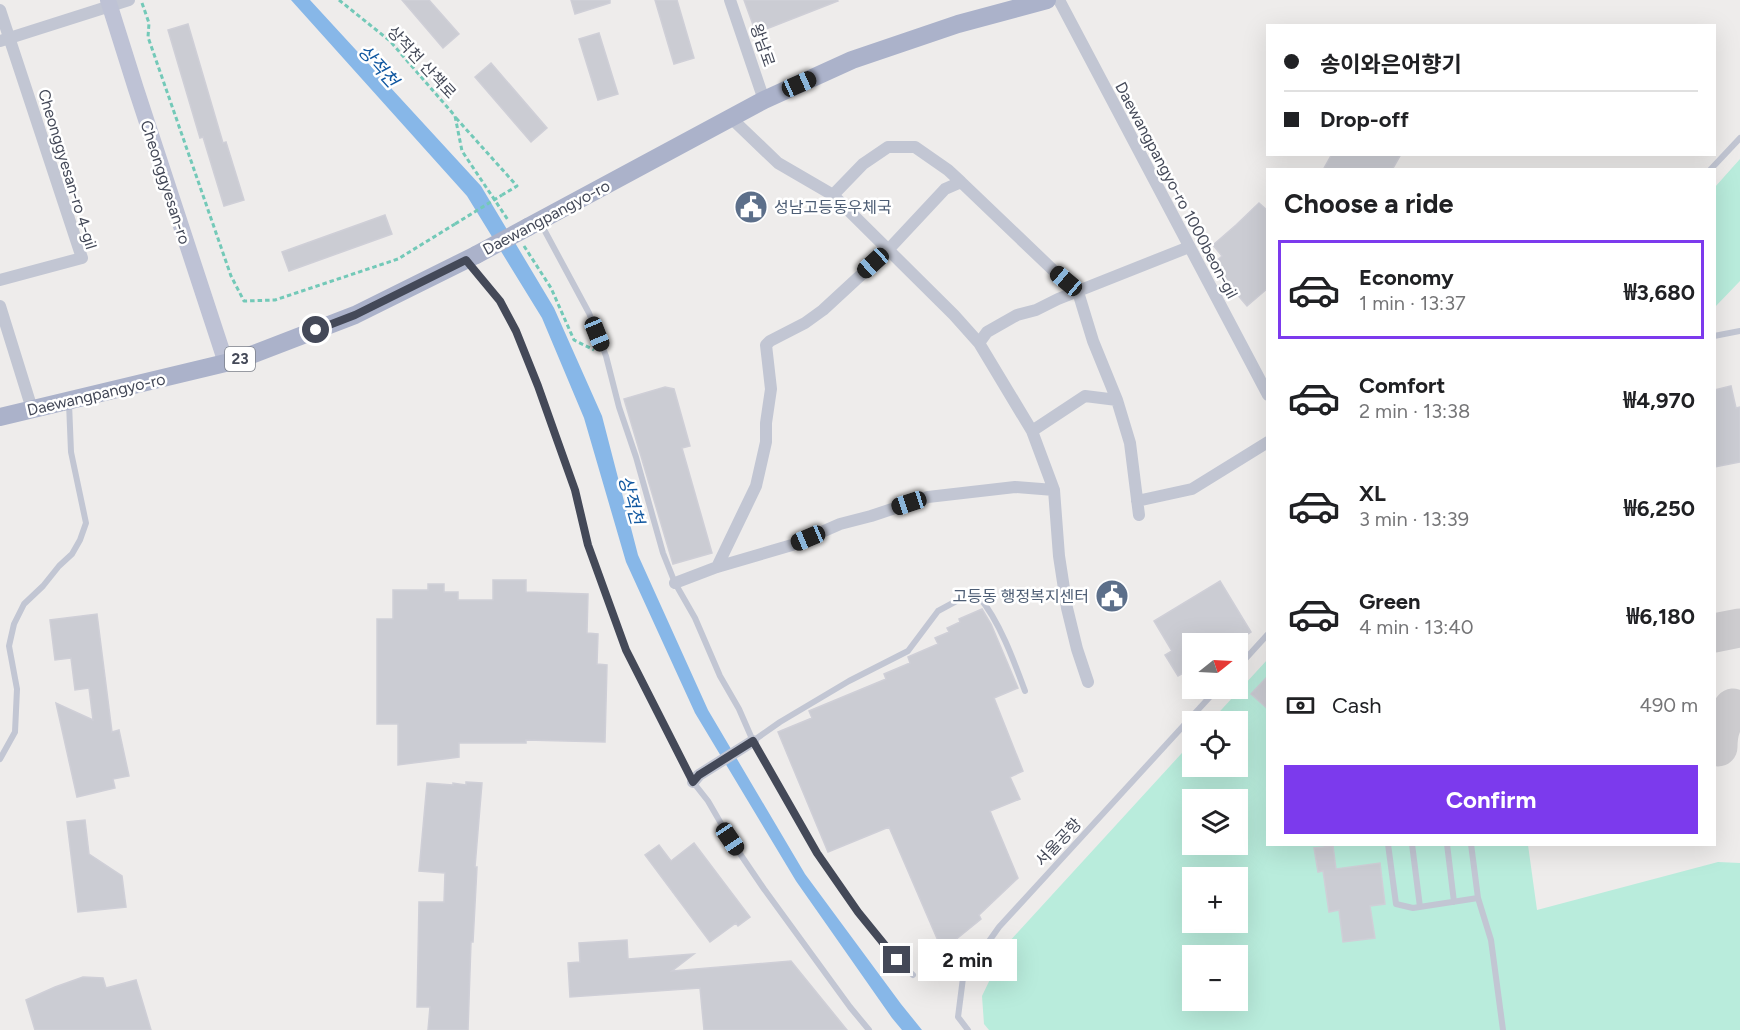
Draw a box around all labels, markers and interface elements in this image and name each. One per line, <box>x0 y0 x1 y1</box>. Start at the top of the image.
street label: 왕남로 <box>746 21 779 69</box>
street label: 상적천 산책로 <box>383 22 460 103</box>
water label: 상적천 <box>353 40 404 94</box>
text: 송이와은어향기 <box>1320 51 1462 78</box>
car <box>779 68 819 100</box>
street label: Daewangpangyo-ro 1000beon-gil <box>1111 79 1242 302</box>
street label: Cheonggyesan-ro 4-gil <box>34 87 101 251</box>
text: Drop-off <box>1320 106 1409 133</box>
street label: Cheonggyesan-ro <box>137 118 195 246</box>
street label: Daewangpangyo-ro <box>479 176 613 259</box>
text: Choose a ride <box>1284 187 1453 220</box>
public building icon: 성남고등동우체국 <box>733 189 769 225</box>
place label: 성남고등동우체국 <box>774 198 892 217</box>
car <box>854 244 892 282</box>
car <box>1046 263 1086 299</box>
icon: car <box>1287 263 1341 317</box>
text: Economy <box>1359 264 1454 291</box>
text: ₩3,680 <box>1624 279 1695 306</box>
text: 1 min · 13:37 <box>1359 291 1466 315</box>
car <box>582 314 612 354</box>
route start <box>302 316 329 343</box>
road number: 23 <box>225 347 255 371</box>
street label: Daewangpangyo-ro <box>25 369 167 420</box>
icon: car <box>1287 371 1341 425</box>
text: Comfort <box>1359 372 1445 399</box>
text: ₩4,970 <box>1623 387 1695 414</box>
text: 2 min · 13:38 <box>1359 399 1470 423</box>
water label: 상적천 <box>614 473 649 529</box>
icon: car <box>1287 479 1341 533</box>
text: XL <box>1359 480 1386 507</box>
car <box>889 489 929 517</box>
text: ₩6,250 <box>1624 495 1695 522</box>
text: 3 min · 13:39 <box>1359 507 1469 531</box>
car <box>788 523 828 553</box>
public building icon: 고등동 행정복지센터 <box>1094 578 1130 614</box>
place label: 고등동 행정복지센터 <box>953 587 1089 606</box>
icon: car <box>1287 587 1341 641</box>
text: Green <box>1359 588 1421 615</box>
text: ₩6,180 <box>1627 603 1695 630</box>
text: 4 min · 13:40 <box>1359 615 1474 639</box>
north arrow <box>1182 633 1248 699</box>
map controls <box>1182 633 1248 1011</box>
icon: cash <box>1284 689 1317 722</box>
text: Cash <box>1332 692 1382 719</box>
text: 490 m <box>1639 693 1698 717</box>
button: locate <box>1182 711 1248 777</box>
button: Confirm <box>1284 765 1698 834</box>
button: layers <box>1182 789 1248 855</box>
street label: 서울공항 <box>1031 814 1086 870</box>
car <box>712 819 748 859</box>
button: + <box>1182 867 1248 933</box>
callout: 2 min <box>918 939 1017 981</box>
button: − <box>1182 945 1248 1011</box>
route end <box>883 946 910 973</box>
text: 2 min <box>942 948 993 972</box>

